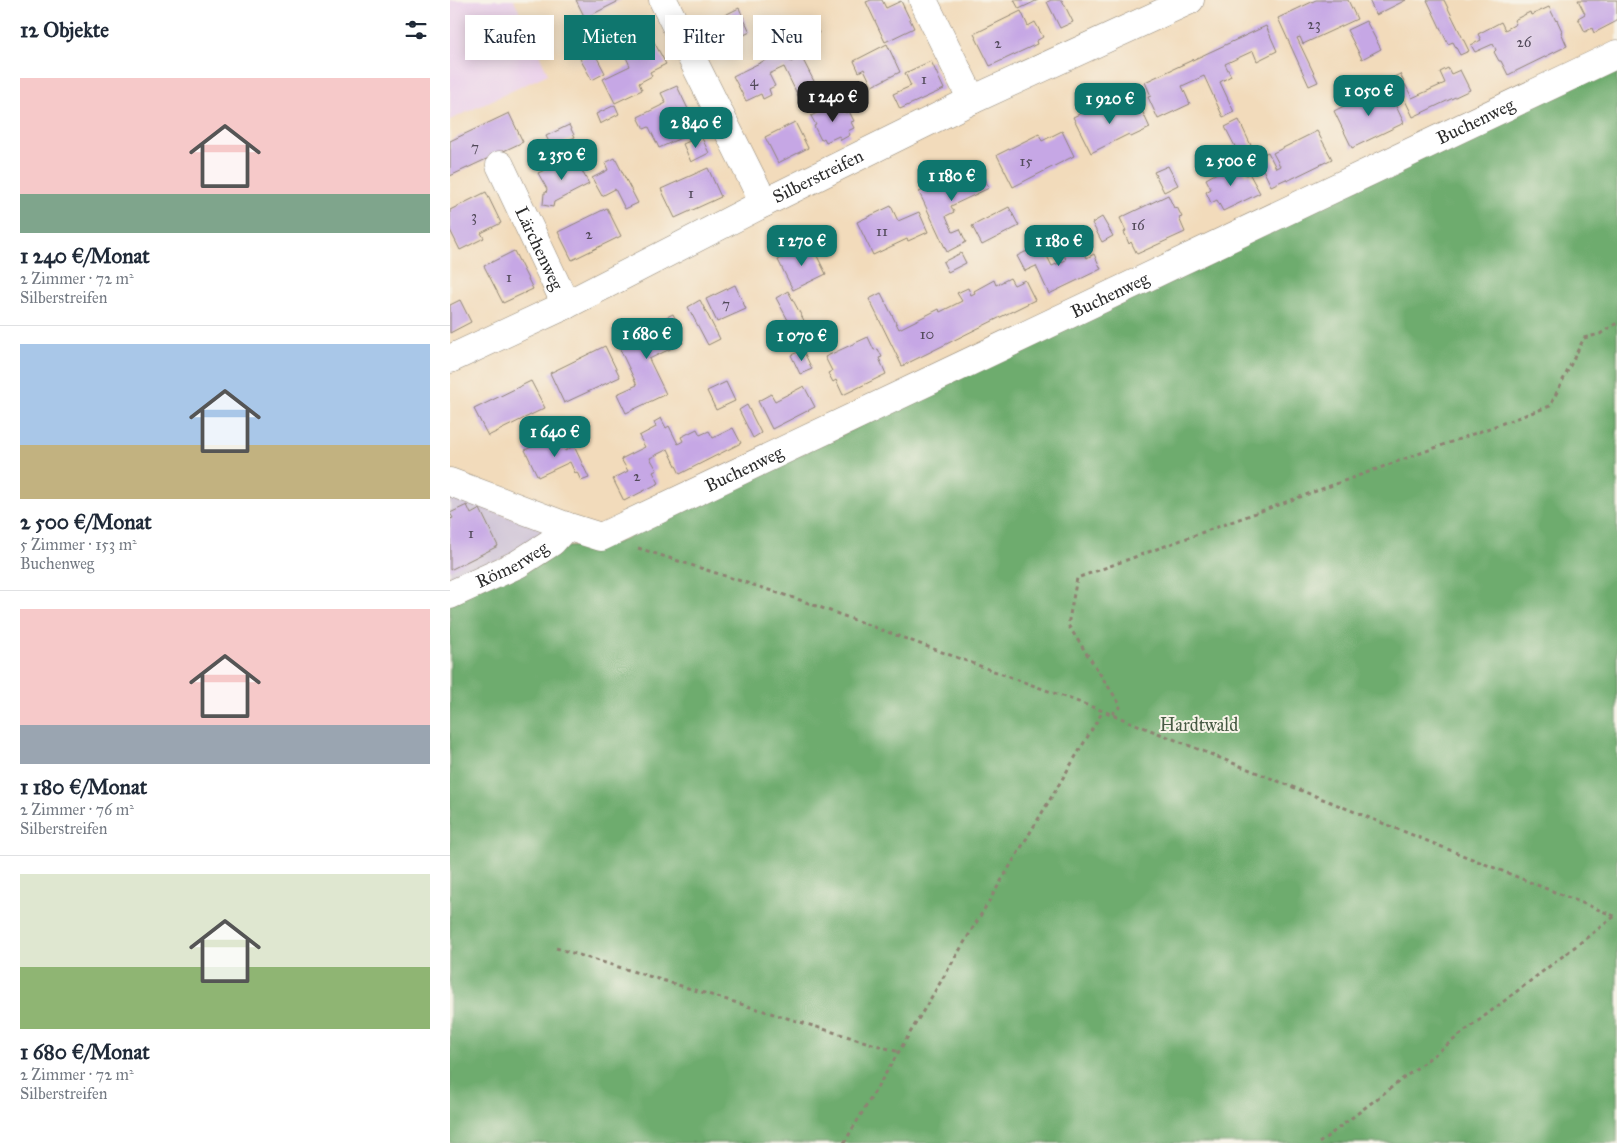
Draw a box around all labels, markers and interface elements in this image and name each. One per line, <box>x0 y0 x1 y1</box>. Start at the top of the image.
chip: Kaufen <box>465 15 554 60</box>
chip: Mieten <box>564 15 655 60</box>
chip: Filter <box>665 15 743 60</box>
chip: Neu <box>753 15 821 60</box>
house number: 23 <box>1307 15 1321 33</box>
icon: filters <box>402 16 430 44</box>
text: 12 Objekte <box>20 17 109 43</box>
house number: 26 <box>1516 33 1533 51</box>
house number: 2 <box>994 34 1002 52</box>
house number: 1 <box>921 70 927 88</box>
house number: 4 <box>750 72 759 90</box>
pin: 1 050 € <box>1323 74 1415 117</box>
pin: 1 240 € <box>787 80 879 123</box>
text: 1 050 € <box>1345 81 1393 100</box>
pin: 1 920 € <box>1064 82 1156 125</box>
text: 1 240 € <box>808 87 858 106</box>
text: 1 920 € <box>1086 89 1134 108</box>
street label: Buchenweg <box>1433 93 1519 149</box>
pin: 2 840 € <box>650 106 742 149</box>
icon: home <box>180 111 270 201</box>
text: 2 840 € <box>670 113 722 132</box>
house number: 7 <box>471 138 479 156</box>
pin: 2 350 € <box>516 138 608 181</box>
street label: Silberstreifen <box>769 144 867 208</box>
pin: 2 500 € <box>1185 144 1277 187</box>
text: 2 350 € <box>538 145 586 164</box>
text: 2 500 € <box>1206 151 1256 170</box>
house number: 15 <box>1020 152 1032 170</box>
pin: 1 180 € <box>906 160 998 202</box>
text: 1 180 € <box>928 166 976 185</box>
house number: 1 <box>688 184 694 202</box>
street label: Lärchenweg <box>510 203 569 294</box>
house number: 3 <box>471 207 477 225</box>
house number: 16 <box>1131 216 1146 234</box>
house number: 11 <box>876 222 888 240</box>
pin: 1 270 € <box>756 224 848 267</box>
pin: 1 180 € <box>1013 224 1105 267</box>
house number: 2 <box>585 225 593 243</box>
text: 1 270 € <box>778 231 826 250</box>
text: 1 180 € <box>1035 231 1083 250</box>
text: 1 240 €/Monat <box>20 243 150 269</box>
street label: Buchenweg <box>1067 267 1153 323</box>
house number: 1 <box>506 268 512 286</box>
text: 2 Zimmer · 72 m² <box>20 269 134 288</box>
text: Silberstreifen <box>20 288 107 307</box>
house number: 7 <box>722 295 730 313</box>
pin: 1 680 € <box>601 318 693 360</box>
pin: 1 070 € <box>756 320 848 362</box>
text: 1 680 € <box>623 324 671 343</box>
house number: 10 <box>920 325 934 343</box>
text: 1 070 € <box>777 326 827 345</box>
icon: home <box>180 376 270 466</box>
pin: 1 640 € <box>509 416 601 458</box>
text: 1 640 € <box>530 422 580 441</box>
street label: Buchenweg <box>701 441 787 497</box>
house number: 2 <box>633 467 641 485</box>
text: 2 500 €/Monat <box>20 509 152 535</box>
house number: 1 <box>468 524 474 542</box>
text: 5 Zimmer · 153 m² <box>20 535 137 554</box>
street label: Römerweg <box>472 536 553 593</box>
text: Buchenweg <box>20 554 94 573</box>
icon: home <box>180 641 270 731</box>
park label: Hardtwald <box>1160 714 1238 736</box>
text: 1 180 €/Monat <box>20 774 147 800</box>
text: 2 Zimmer · 76 m² <box>20 800 134 819</box>
text: Silberstreifen <box>20 819 107 838</box>
icon: home <box>180 906 270 996</box>
text: 1 680 €/Monat <box>20 1039 150 1065</box>
text: 2 Zimmer · 72 m² <box>20 1065 134 1084</box>
text: Silberstreifen <box>20 1084 107 1103</box>

